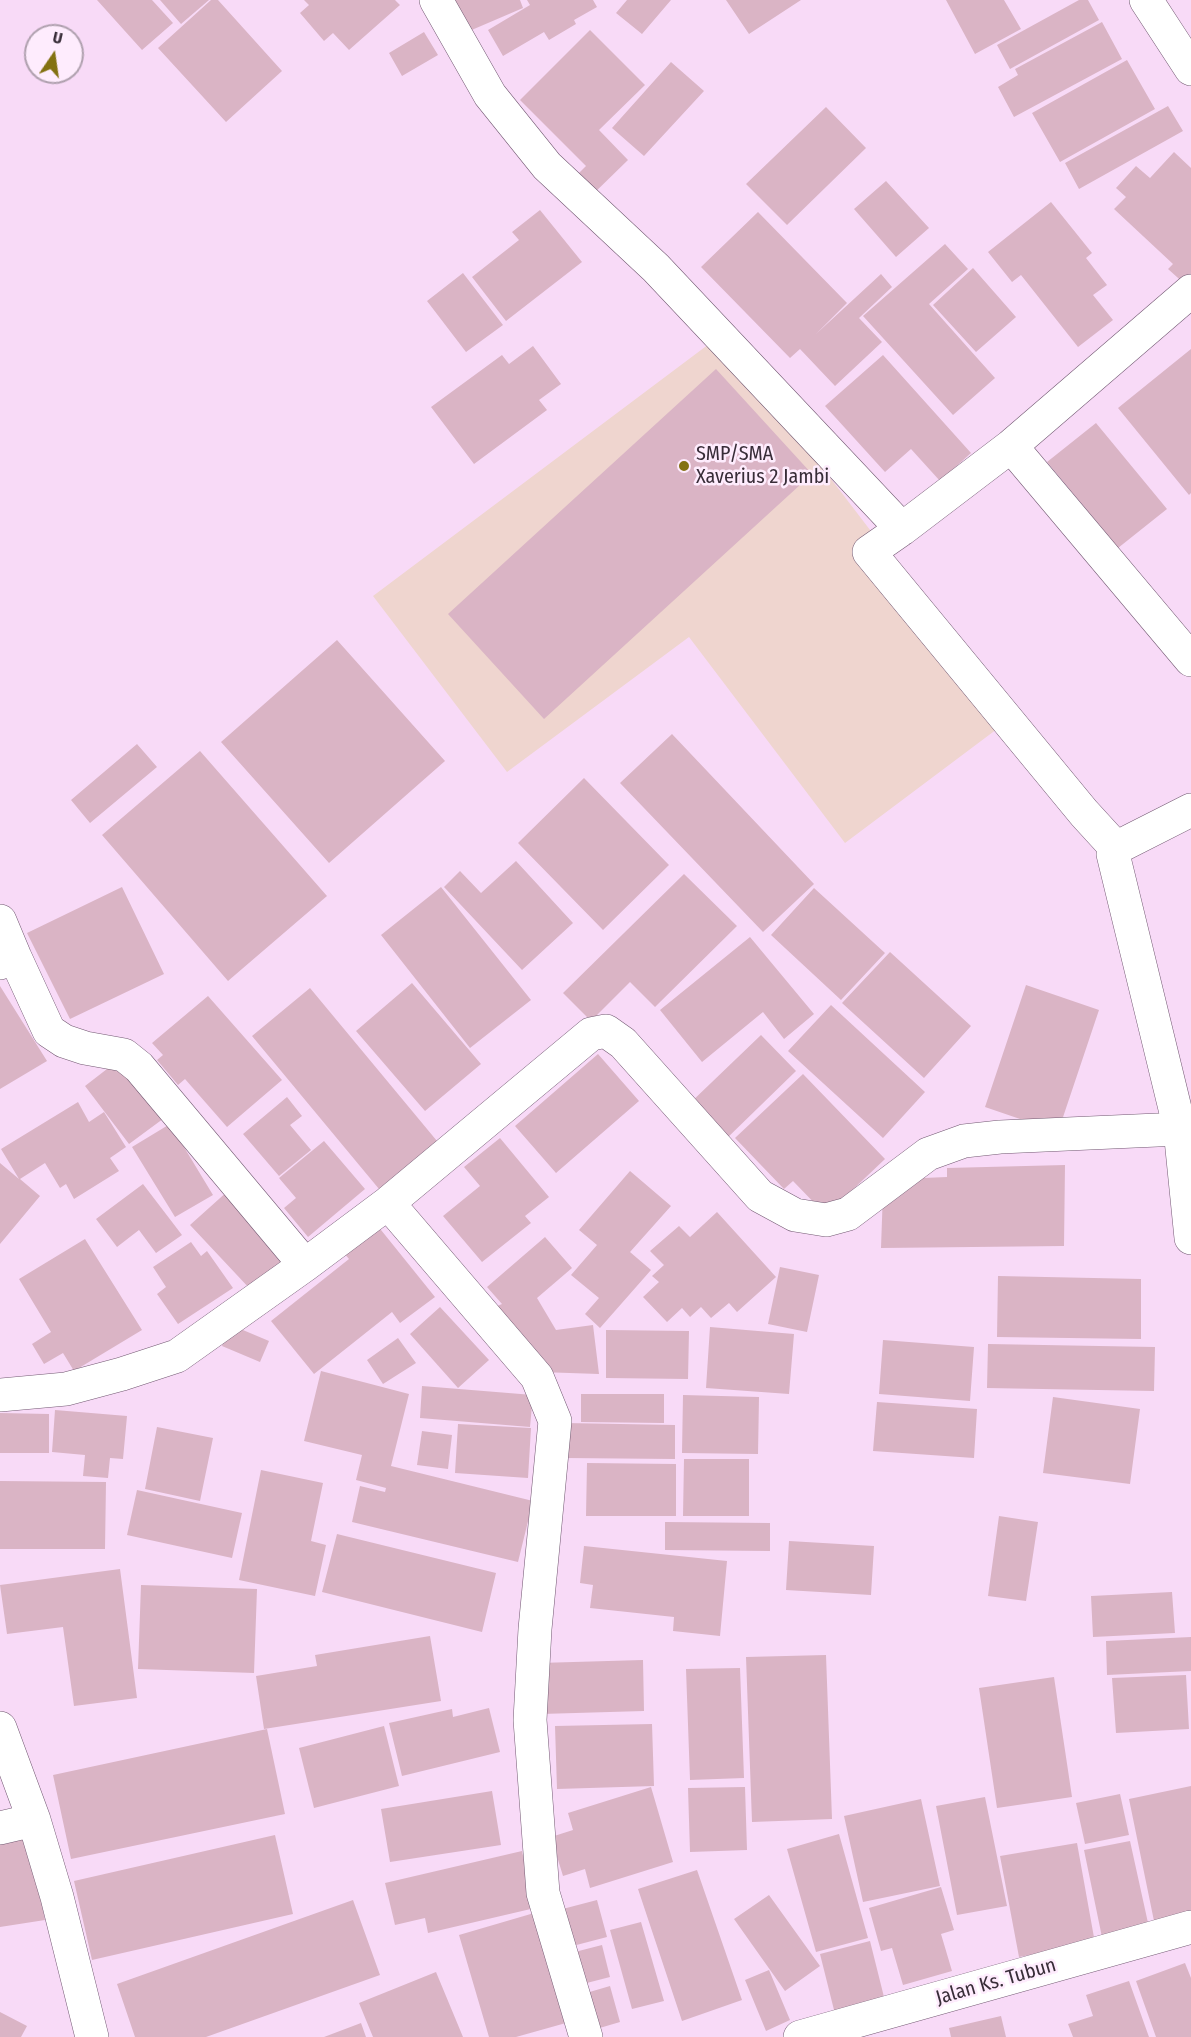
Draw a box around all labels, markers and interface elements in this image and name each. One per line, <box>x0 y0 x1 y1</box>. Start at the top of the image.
north arrow <box>24 24 84 84</box>
text: U <box>51 28 64 48</box>
place label: SMP/SMA Xaverius 2 Jambi <box>696 442 829 489</box>
marker: SMP/SMA Xaverius 2 Jambi <box>677 459 691 473</box>
street label: Jalan Ks. Tubun <box>933 1953 1059 2011</box>

